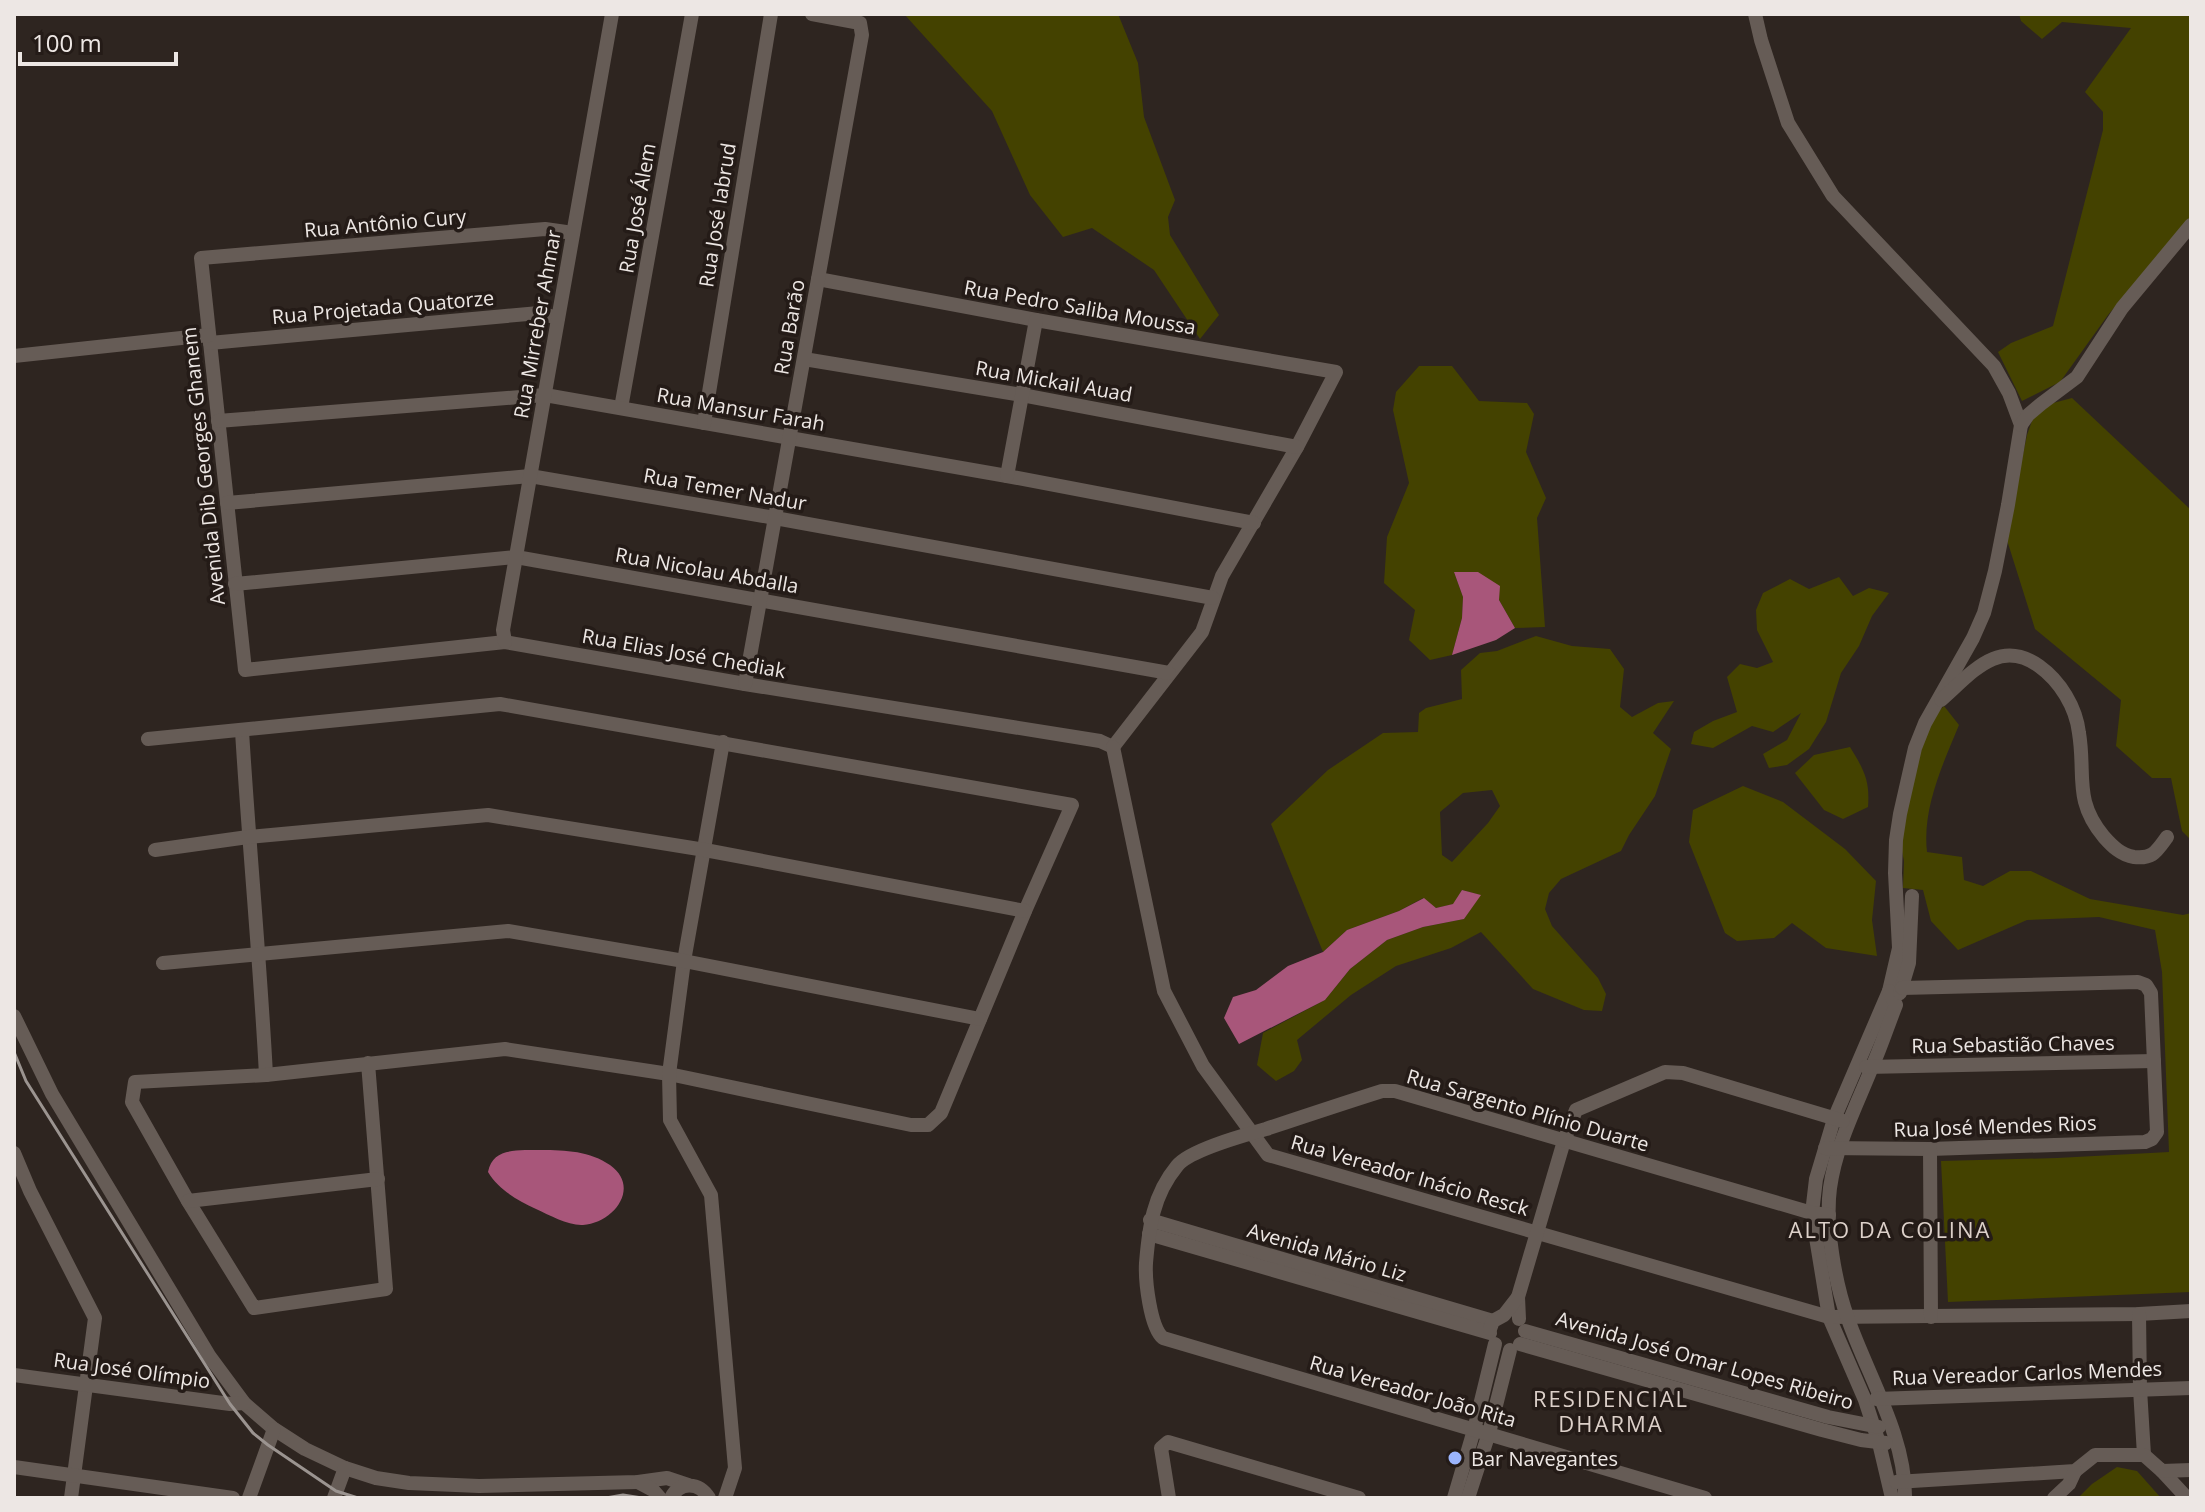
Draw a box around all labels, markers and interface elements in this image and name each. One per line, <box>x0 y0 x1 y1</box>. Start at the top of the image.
scale bar <box>20 16 176 66</box>
text: 100 m <box>32 26 102 59</box>
street label: Rua José Álem <box>612 141 662 275</box>
street label: Rua José Iabrud <box>692 141 742 289</box>
street label: Rua Antônio Cury <box>303 202 468 244</box>
street label: Rua Mirreber Ahmar <box>507 228 567 420</box>
street label: Rua Pedro Saliba Moussa <box>962 273 1198 341</box>
street label: Rua Barão <box>767 277 811 377</box>
street label: Rua Projetada Quatorze <box>271 284 495 330</box>
street label: Avenida Dib Georges Ghanem <box>175 326 231 606</box>
street label: Rua Mickail Auad <box>974 354 1134 408</box>
street label: Rua Mansur Farah <box>655 381 827 437</box>
street label: Rua Temer Nadur <box>641 461 809 517</box>
street label: Rua Nicolau Abdalla <box>613 541 801 599</box>
street label: Rua Elias José Chediak <box>580 622 788 684</box>
street label: Rua Sebastião Chaves <box>1911 1029 2115 1059</box>
street label: Rua Sargento Plínio Duarte <box>1404 1062 1652 1158</box>
street label: Rua José Mendes Rios <box>1893 1109 2097 1143</box>
street label: Rua Vereador Inácio Resck <box>1288 1128 1533 1222</box>
district label: ALTO DA COLINA <box>1788 1214 1992 1244</box>
street label: Avenida Mário Liz <box>1244 1216 1410 1288</box>
street label: Avenida José Omar Lopes Ribeiro <box>1553 1305 1857 1415</box>
street label: Rua José Olímpio <box>52 1346 212 1394</box>
street label: Rua Vereador João Rita <box>1307 1349 1519 1433</box>
street label: Rua Vereador Carlos Mendes <box>1891 1355 2163 1391</box>
district label: RESIDENCIAL DHARMA <box>1533 1383 1689 1438</box>
place label: Bar Navegantes <box>1471 1445 1618 1472</box>
marker: Bar Navegantes <box>1446 1449 1464 1467</box>

